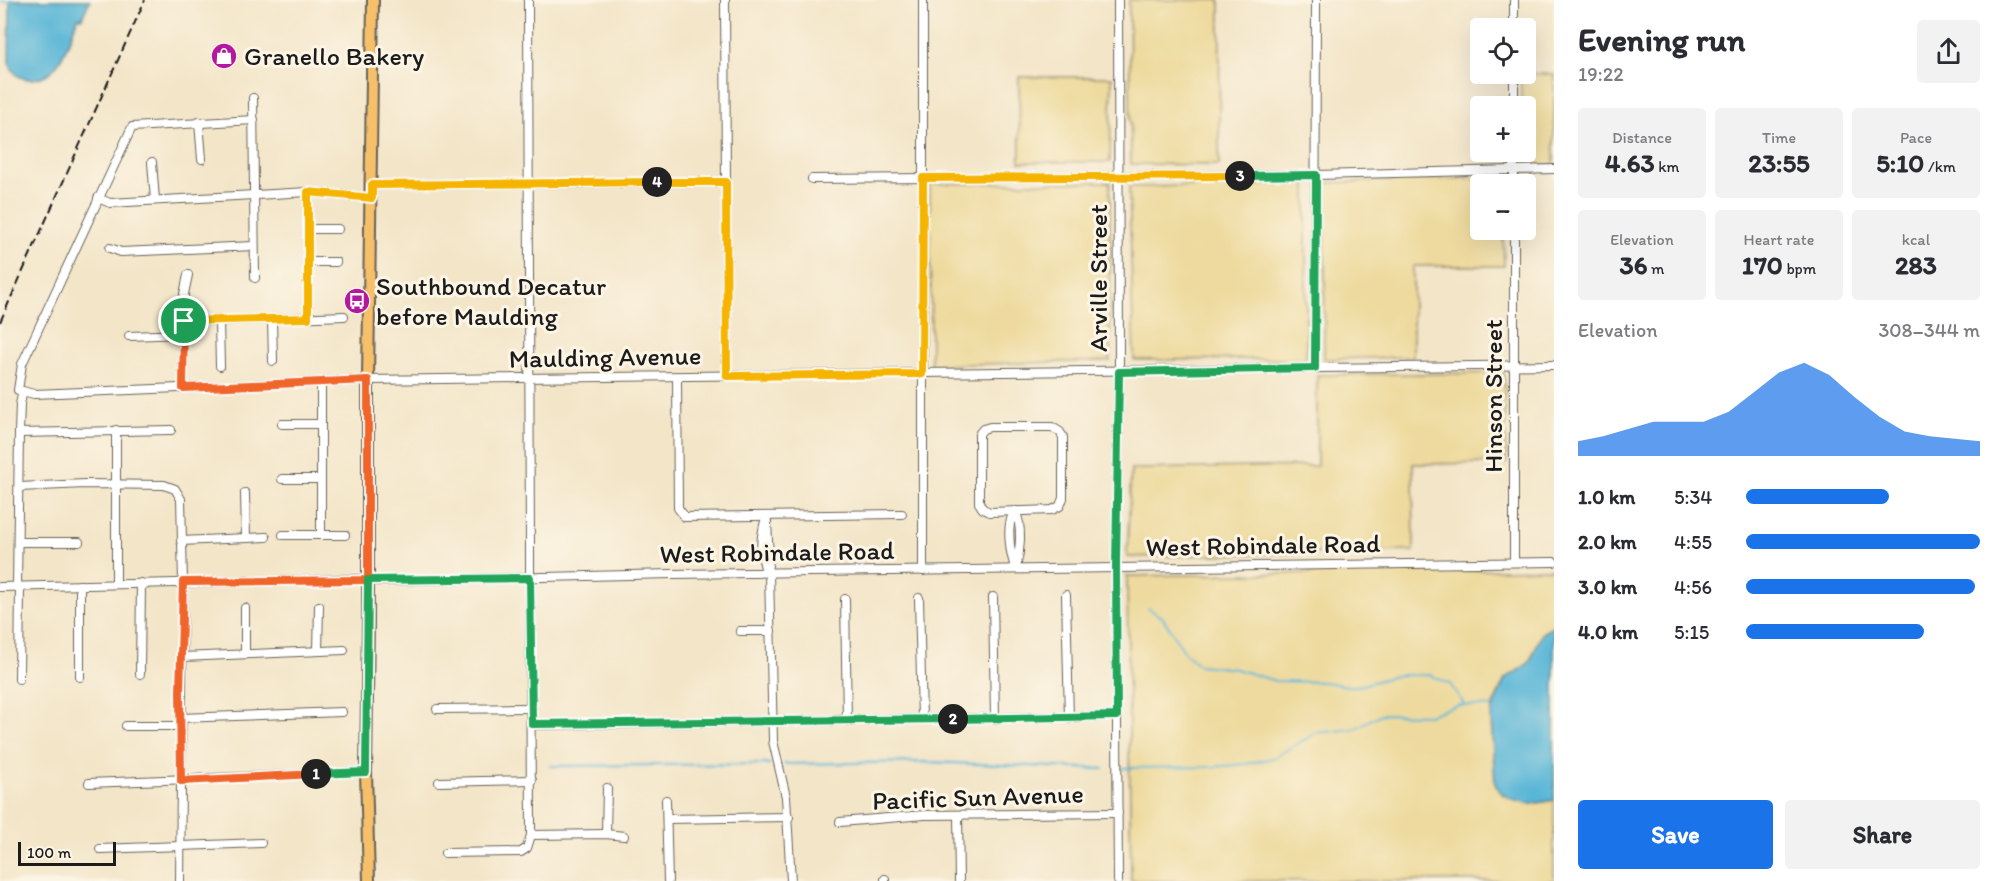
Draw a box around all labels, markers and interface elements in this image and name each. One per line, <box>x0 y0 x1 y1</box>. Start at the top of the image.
map controls <box>1470 18 1536 240</box>
button: locate <box>1470 18 1536 84</box>
text: Evening run <box>1578 20 1745 59</box>
button: share <box>1917 20 1980 83</box>
place label: Granello Bakery <box>244 40 424 72</box>
shop icon: Granello Bakery <box>209 41 239 71</box>
text: 19:22 <box>1578 62 1624 86</box>
button: + <box>1470 96 1536 162</box>
text: Distance <box>1612 128 1672 147</box>
text: Time <box>1762 128 1796 147</box>
text: Pace <box>1900 128 1932 147</box>
text: 4.63 <box>1605 147 1655 179</box>
text: 23:55 <box>1748 147 1810 179</box>
text: 5:10 <box>1876 147 1924 179</box>
text: km <box>1655 157 1679 176</box>
text: /km <box>1924 157 1956 176</box>
pin: 3 <box>1225 161 1255 191</box>
text: 3 <box>1236 166 1244 185</box>
pin: 4 <box>642 167 672 197</box>
text: 4 <box>652 172 662 191</box>
button: − <box>1470 174 1536 240</box>
street label: Arville Street <box>1082 204 1114 352</box>
text: Elevation <box>1610 230 1674 249</box>
text: Heart rate <box>1744 230 1814 249</box>
text: kcal <box>1902 230 1930 249</box>
text: 36 <box>1620 249 1647 281</box>
text: 170 <box>1742 249 1783 281</box>
text: 283 <box>1895 249 1937 281</box>
text: m <box>1647 259 1665 278</box>
text: bpm <box>1783 259 1816 278</box>
place label: Southbound Decatur before Maulding <box>376 270 606 332</box>
bus stop icon: Southbound Decatur before Maulding <box>342 286 372 316</box>
pin <box>158 295 209 346</box>
icon: arrive <box>167 304 200 337</box>
text: Elevation <box>1578 318 1657 342</box>
text: 308–344 m <box>1878 318 1980 342</box>
street label: Hinson Street <box>1477 319 1509 473</box>
street label: Maulding Avenue <box>508 339 702 375</box>
text: 1.0 km <box>1578 485 1635 509</box>
text: 5:34 <box>1674 485 1712 509</box>
street label: West Robindale Road <box>1145 527 1381 563</box>
text: 2.0 km <box>1578 530 1637 554</box>
text: 4:55 <box>1674 530 1712 554</box>
street label: West Robindale Road <box>659 534 895 570</box>
text: 3.0 km <box>1578 575 1637 599</box>
text: 4:56 <box>1674 575 1712 599</box>
text: 4.0 km <box>1578 620 1638 644</box>
text: 5:15 <box>1674 620 1709 644</box>
pin: 2 <box>938 704 968 734</box>
text: 2 <box>949 709 957 728</box>
pin: 1 <box>301 759 331 789</box>
text: 1 <box>312 764 320 783</box>
street label: Pacific Sun Avenue <box>872 777 1084 817</box>
button: Save <box>1578 800 1773 869</box>
button: Share <box>1785 800 1980 869</box>
scale bar <box>18 839 116 866</box>
text: 100 m <box>27 843 71 862</box>

